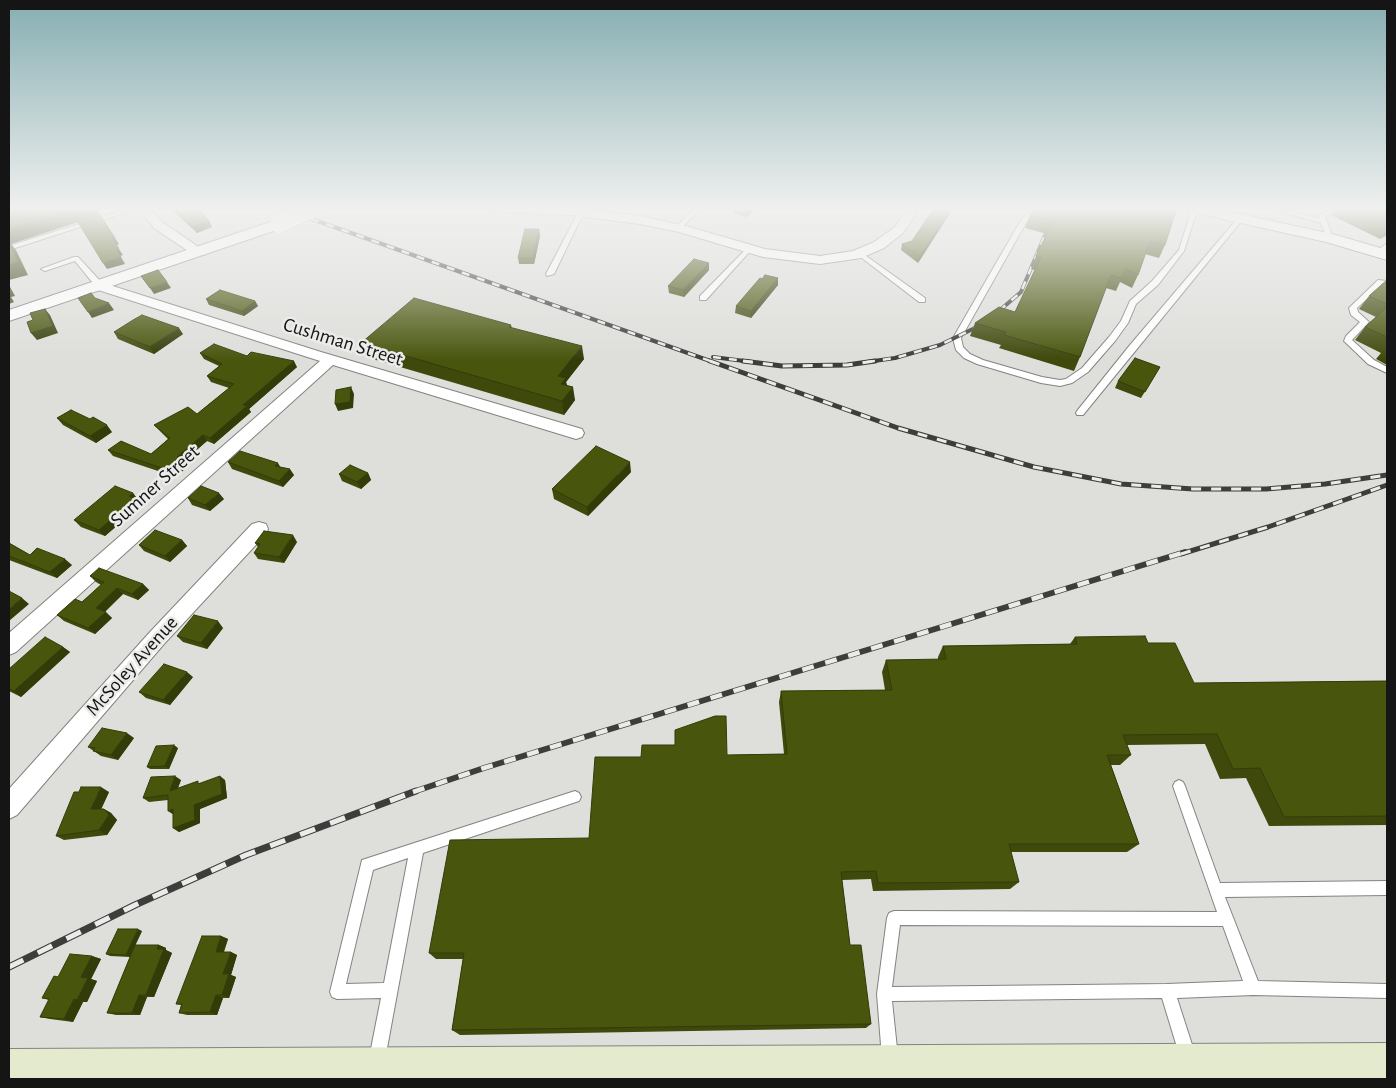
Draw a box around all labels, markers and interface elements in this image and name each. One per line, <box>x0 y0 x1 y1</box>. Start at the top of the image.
street label: Cushman Street <box>280 312 406 372</box>
street label: Sumner Street <box>105 440 205 532</box>
street label: McSoley Avenue <box>81 611 183 721</box>

